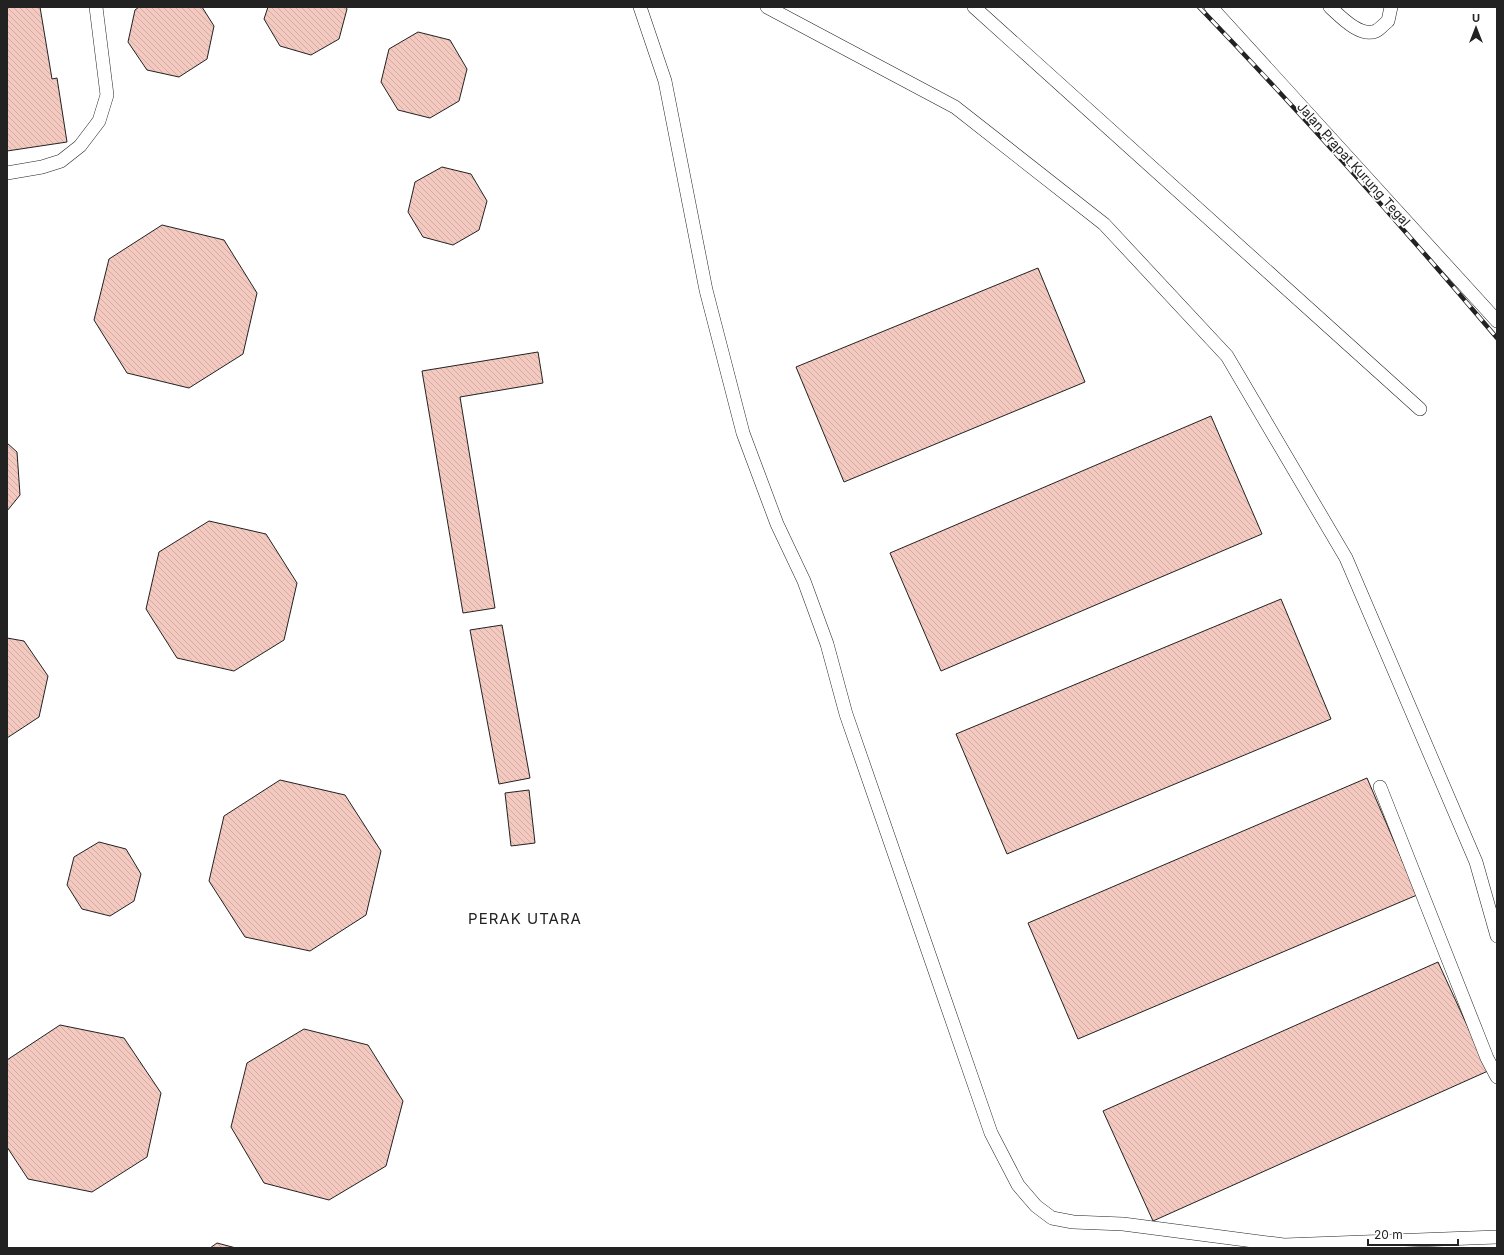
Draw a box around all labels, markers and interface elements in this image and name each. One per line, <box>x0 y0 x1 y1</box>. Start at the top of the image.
north arrow <box>1456 8 1496 48</box>
text: U <box>1472 11 1480 25</box>
street label: Jalan Prapat Kurung Tegal <box>1294 99 1414 229</box>
district label: PERAK UTARA <box>468 909 582 928</box>
scale bar <box>1368 1221 1458 1247</box>
text: 20 m <box>1374 1227 1403 1242</box>

